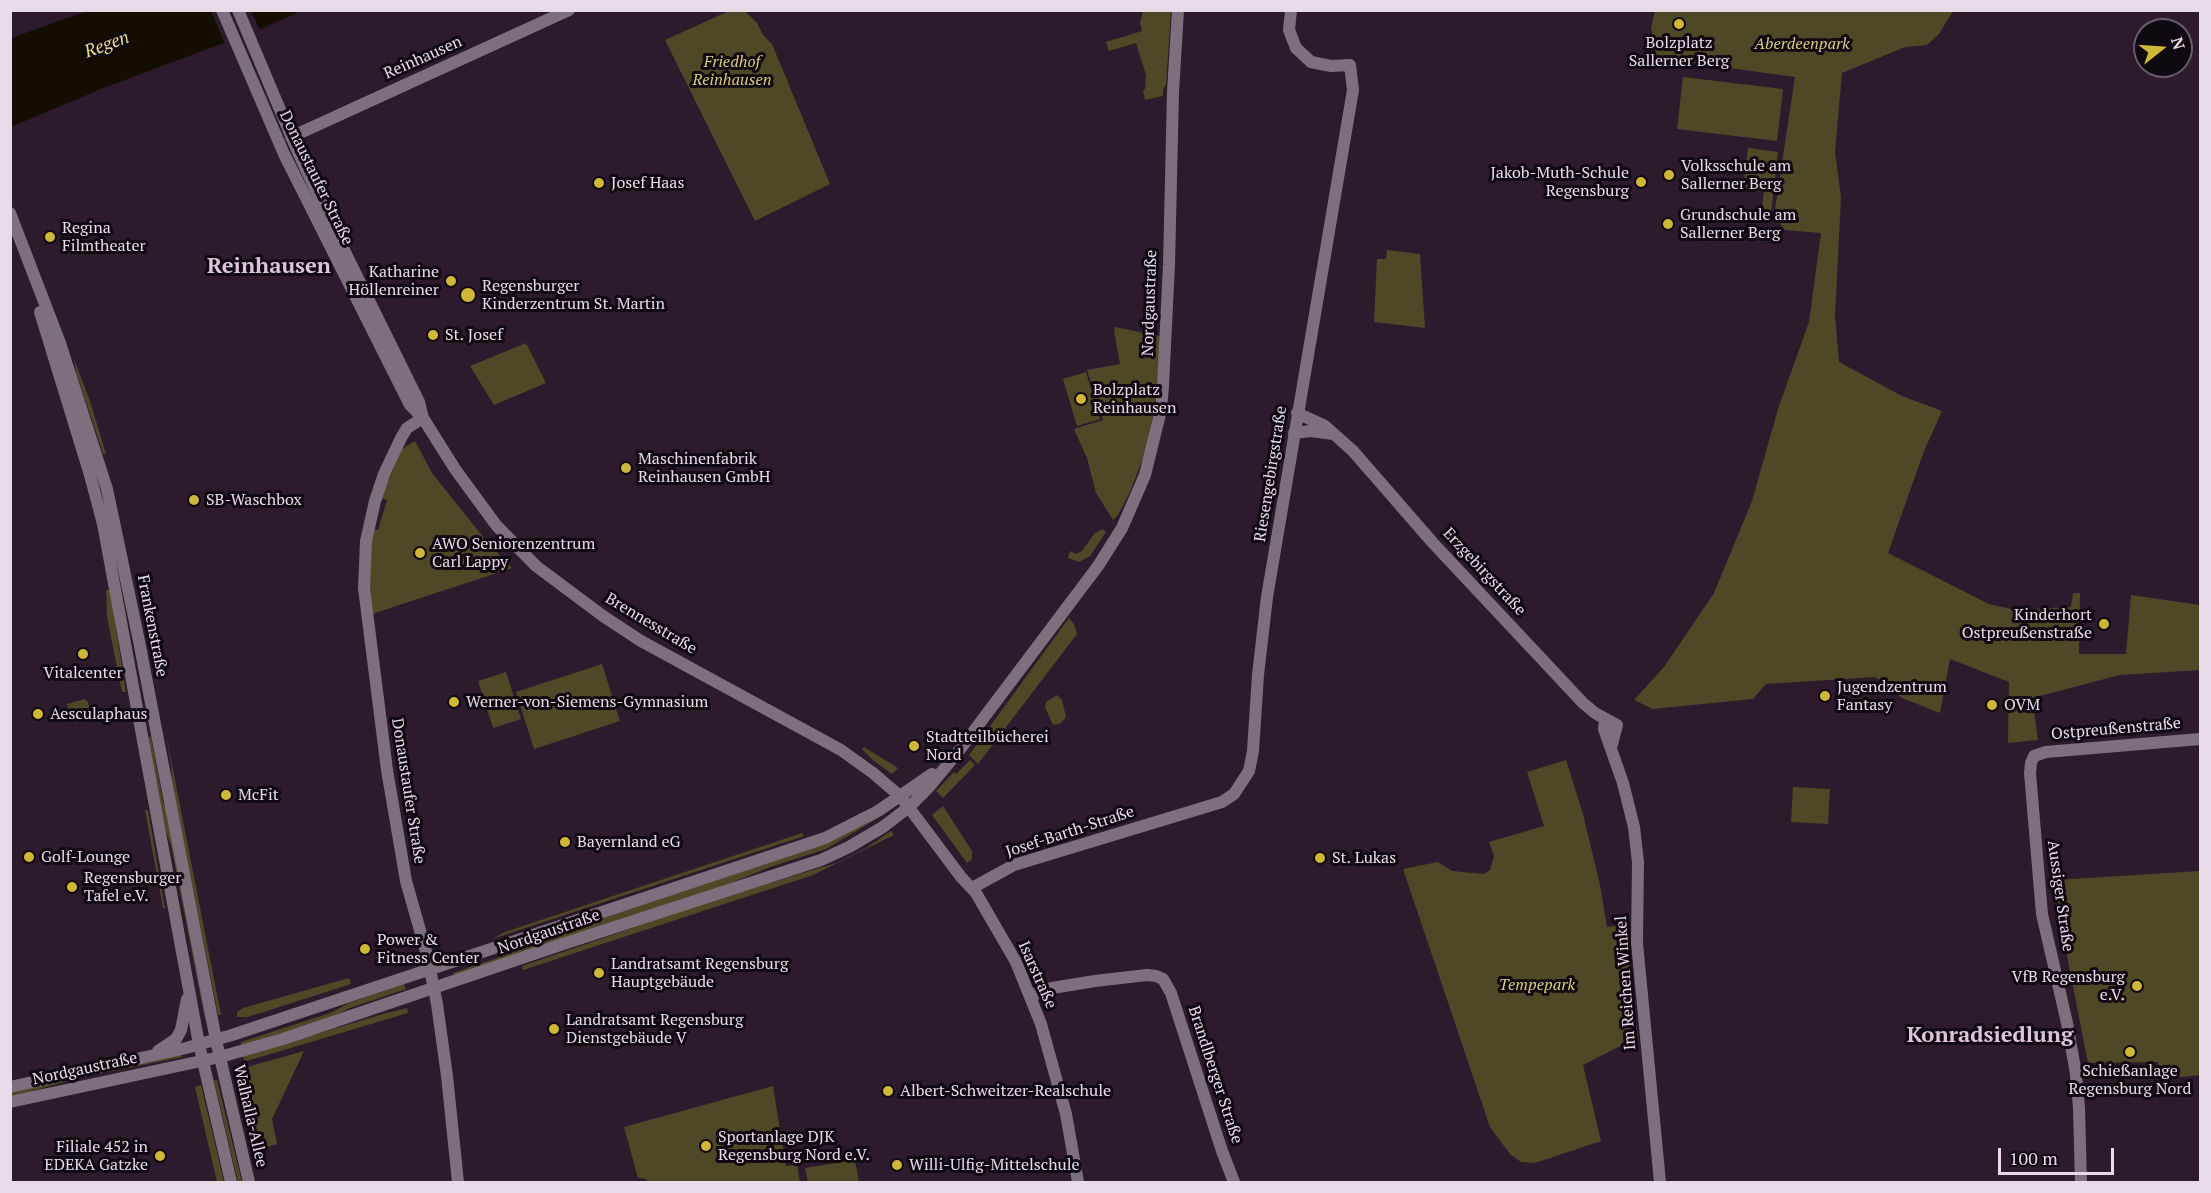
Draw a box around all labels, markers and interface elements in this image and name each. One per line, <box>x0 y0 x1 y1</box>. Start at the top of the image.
marker: Bolzplatz Sallerner Berg <box>1672 17 1686 31</box>
north arrow <box>2133 18 2193 78</box>
water label: Regen <box>82 27 132 63</box>
street label: Reinhausen <box>381 32 465 84</box>
place label: Bolzplatz Sallerner Berg <box>1629 33 1729 71</box>
park label: Aberdeenpark <box>1754 34 1850 54</box>
text: N <box>2166 34 2191 52</box>
park label: Friedhof Reinhausen <box>692 52 772 90</box>
street label: Donaustaufer Straße <box>275 108 357 248</box>
place label: Volksschule am Sallerner Berg <box>1681 156 1791 194</box>
place label: Jakob-Muth-Schule Regensburg <box>1490 163 1629 201</box>
marker: Volksschule am Sallerner Berg <box>1662 168 1676 182</box>
place label: Josef Haas <box>611 173 684 193</box>
marker: Jakob-Muth-Schule Regensburg <box>1634 175 1648 189</box>
marker: Josef Haas <box>592 176 606 190</box>
place label: Grundschule am Sallerner Berg <box>1680 205 1796 243</box>
marker: Grundschule am Sallerner Berg <box>1661 217 1675 231</box>
place label: Regina Filmtheater <box>62 218 146 256</box>
marker: Regina Filmtheater <box>43 230 57 244</box>
street label: Nordgaustraße <box>1139 249 1161 357</box>
district label: Reinhausen <box>207 254 331 280</box>
place label: Katharine Höllenreiner <box>349 262 439 300</box>
marker: Katharine Höllenreiner <box>444 274 458 288</box>
place label: Regensburger Kinderzentrum St. Martin <box>482 276 665 314</box>
marker: Regensburger Kinderzentrum St. Martin <box>459 286 477 304</box>
place label: St. Josef <box>445 325 503 345</box>
marker: St. Josef <box>426 328 440 342</box>
place label: Bolzplatz Reinhausen <box>1093 380 1176 418</box>
marker: Bolzplatz Reinhausen <box>1074 392 1088 406</box>
street label: Riesengebirgstraße <box>1251 405 1291 543</box>
place label: Maschinenfabrik Reinhausen GmbH <box>638 449 770 487</box>
marker: Maschinenfabrik Reinhausen GmbH <box>619 461 633 475</box>
place label: SB-Waschbox <box>206 490 302 510</box>
marker: SB-Waschbox <box>187 493 201 507</box>
street label: Erzgebirgstraße <box>1438 524 1530 620</box>
place label: AWO Seniorenzentrum Carl Lappy <box>432 534 595 572</box>
marker: AWO Seniorenzentrum Carl Lappy <box>413 546 427 560</box>
street label: Frankenstraße <box>133 573 171 679</box>
street label: Brennesstraße <box>602 589 700 659</box>
place label: Kinderhort Ostpreußenstraße <box>1962 605 2092 643</box>
marker: Kinderhort Ostpreußenstraße <box>2097 617 2111 631</box>
marker: Vitalcenter <box>76 647 90 661</box>
place label: Vitalcenter <box>43 663 123 683</box>
place label: Jugendzentrum Fantasy <box>1837 677 1947 715</box>
marker: Jugendzentrum Fantasy <box>1818 689 1832 703</box>
place label: Werner-von-Siemens-Gymnasium <box>466 692 708 712</box>
marker: Werner-von-Siemens-Gymnasium <box>447 695 461 709</box>
place label: OVM <box>2004 695 2040 715</box>
marker: OVM <box>1985 698 1999 712</box>
place label: Aesculaphaus <box>50 704 148 724</box>
marker: Aesculaphaus <box>31 707 45 721</box>
street label: Ostpreußenstraße <box>2050 714 2182 744</box>
street label: Donaustaufer Straße <box>387 717 429 865</box>
place label: Stadtteilbücherei Nord <box>926 727 1049 765</box>
marker: Stadtteilbücherei Nord <box>907 739 921 753</box>
place label: McFit <box>238 785 279 805</box>
marker: McFit <box>219 788 233 802</box>
street label: Josef-Barth-Straße <box>1003 802 1137 862</box>
place label: Bayernland eG <box>577 832 681 852</box>
marker: Bayernland eG <box>558 835 572 849</box>
street label: Aussiger Straße <box>2043 839 2077 953</box>
place label: Golf-Lounge <box>41 847 130 867</box>
place label: St. Lukas <box>1332 848 1396 868</box>
marker: Golf-Lounge <box>22 850 36 864</box>
marker: St. Lukas <box>1313 851 1327 865</box>
place label: Regensburger Tafel e.V. <box>84 868 181 906</box>
marker: Regensburger Tafel e.V. <box>65 880 79 894</box>
street label: Nordgaustraße <box>495 906 603 958</box>
street label: Im Reichen Winkel <box>1612 915 1640 1051</box>
place label: Power & Fitness Center <box>377 930 479 968</box>
street label: Isarstraße <box>1014 938 1060 1012</box>
marker: Power & Fitness Center <box>358 942 372 956</box>
place label: Landratsamt Regensburg Hauptgebäude <box>611 954 788 992</box>
marker: Landratsamt Regensburg Hauptgebäude <box>592 966 606 980</box>
place label: VfB Regensburg e.V. <box>2012 967 2125 1005</box>
park label: Tempepark <box>1499 975 1575 995</box>
marker: VfB Regensburg e.V. <box>2130 979 2144 993</box>
street label: Brandlberger Straße <box>1184 1004 1246 1146</box>
place label: Landratsamt Regensburg Dienstgebäude V <box>566 1010 743 1048</box>
marker: Landratsamt Regensburg Dienstgebäude V <box>547 1022 561 1036</box>
district label: Konradsiedlung <box>1907 1023 2073 1049</box>
marker: Schießanlage Regensburg Nord <box>2123 1045 2137 1059</box>
street label: Nordgaustraße <box>31 1049 139 1089</box>
place label: Schießanlage Regensburg Nord <box>2069 1061 2191 1099</box>
street label: Walhalla-Allee <box>229 1063 271 1169</box>
place label: Albert-Schweitzer-Realschule <box>900 1081 1111 1101</box>
marker: Albert-Schweitzer-Realschule <box>881 1084 895 1098</box>
place label: Sportanlage DJK Regensburg Nord e.V. <box>718 1127 870 1165</box>
scale bar <box>2001 1136 2116 1174</box>
place label: Filiale 452 in EDEKA Gatzke <box>44 1137 148 1175</box>
marker: Sportanlage DJK Regensburg Nord e.V. <box>699 1139 713 1153</box>
text: 100 m <box>2009 1146 2058 1170</box>
marker: Filiale 452 in EDEKA Gatzke <box>153 1149 167 1163</box>
place label: Willi-Ulfig-Mittelschule <box>909 1155 1080 1175</box>
marker: Willi-Ulfig-Mittelschule <box>890 1158 904 1172</box>

